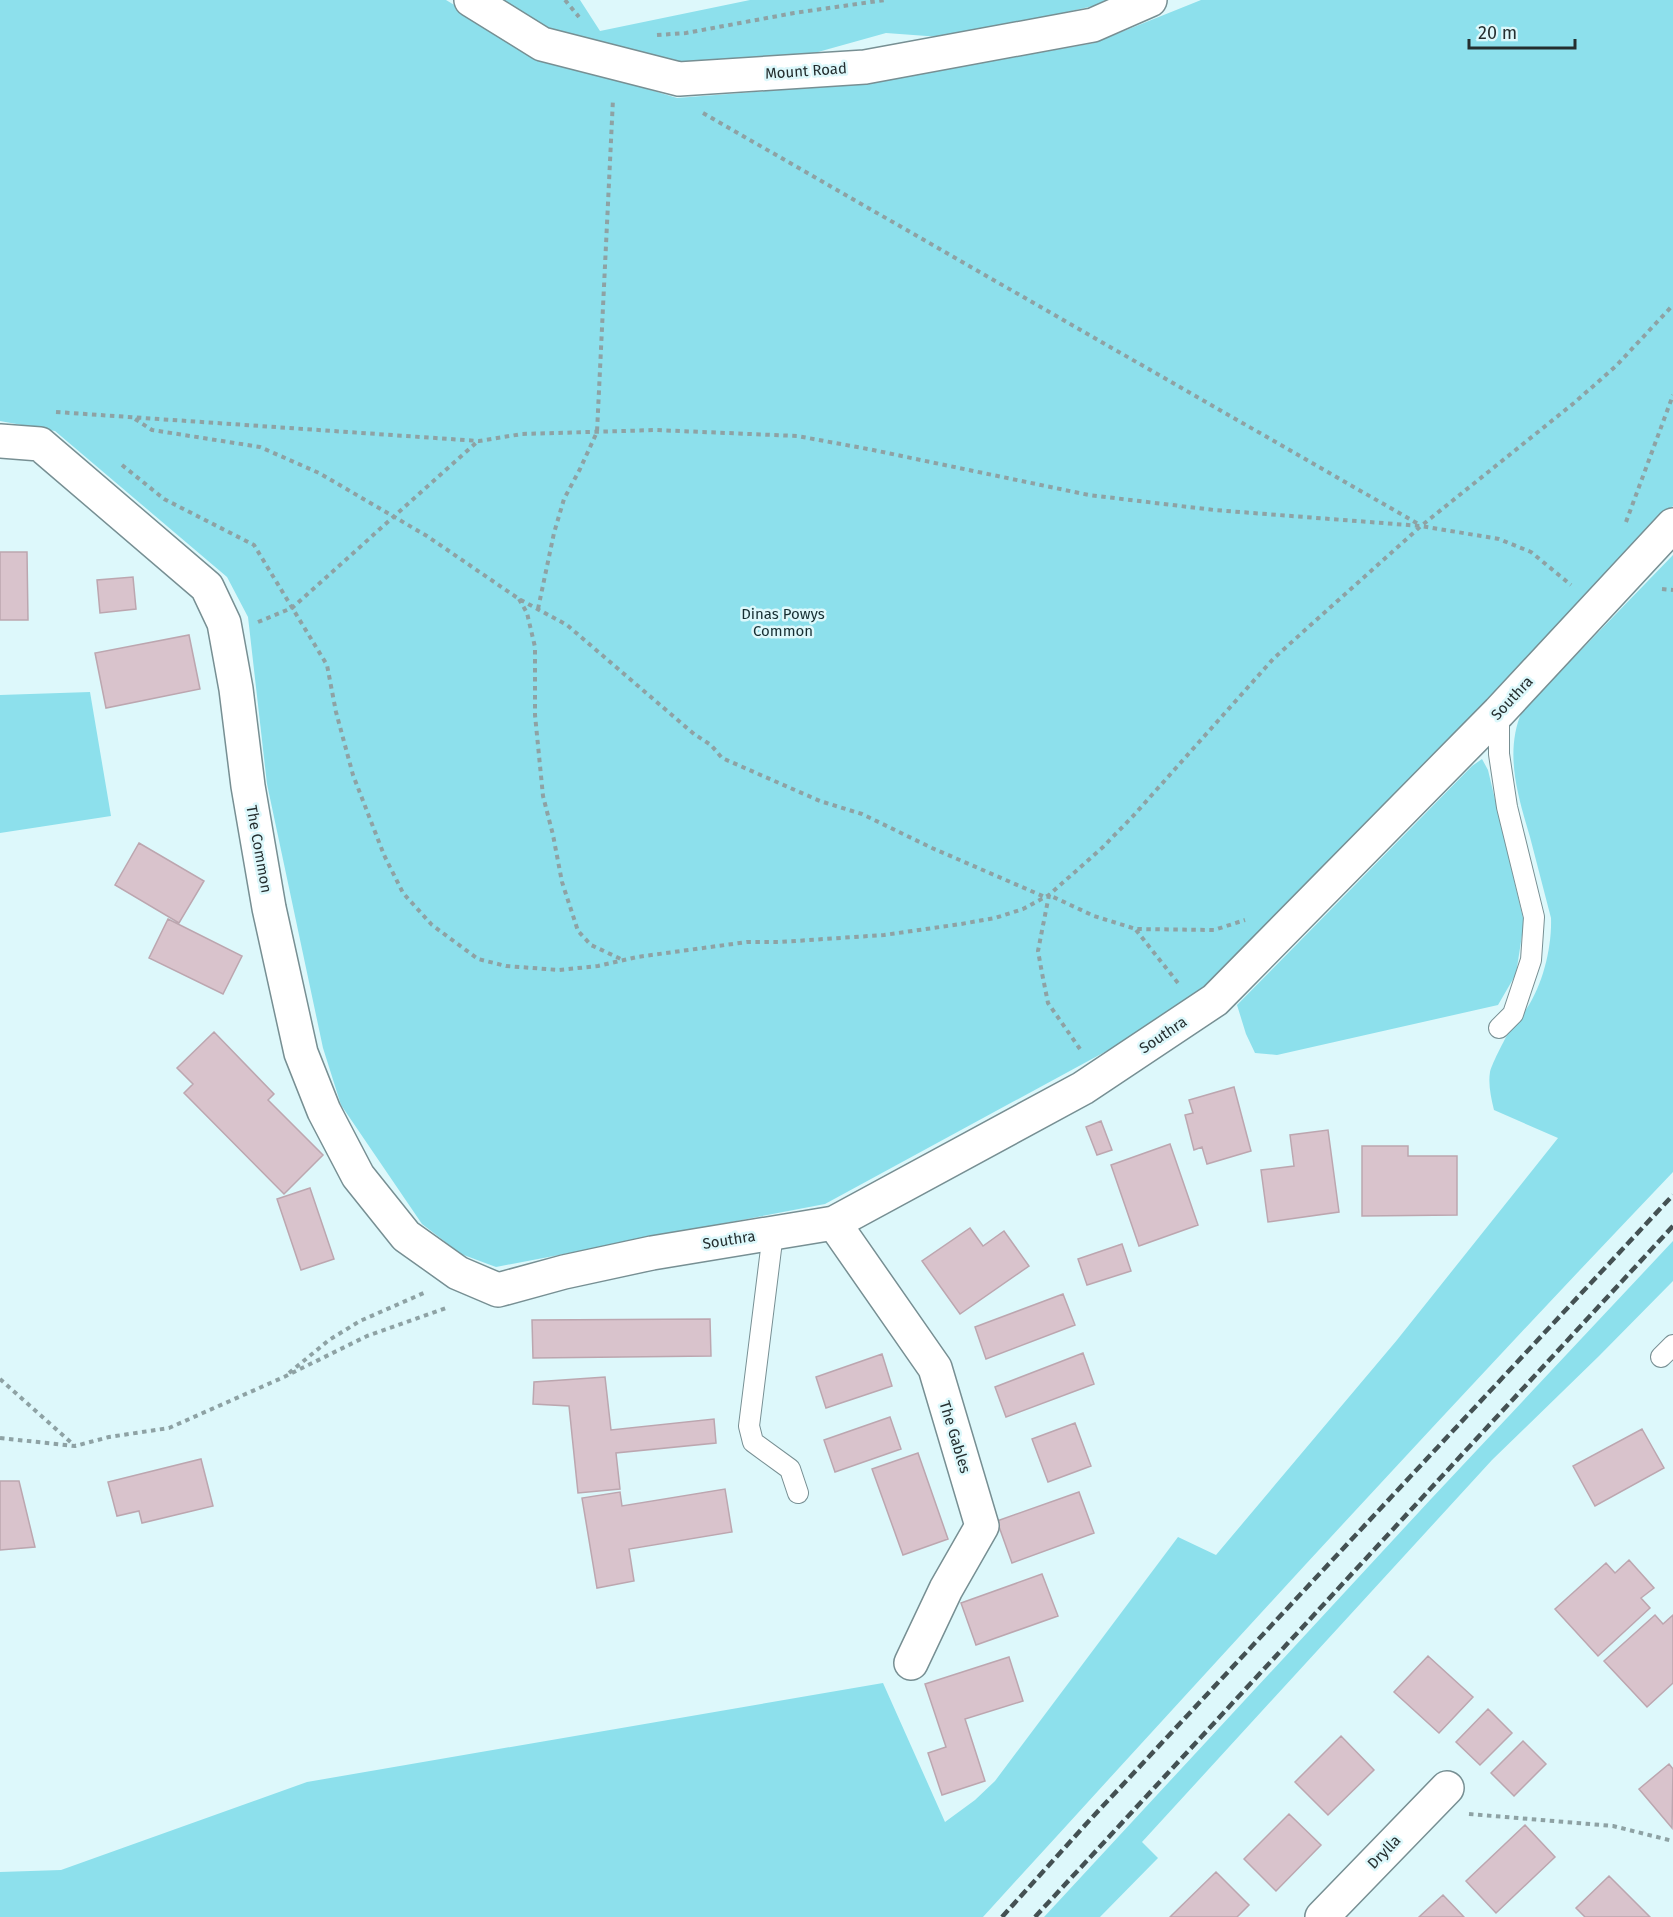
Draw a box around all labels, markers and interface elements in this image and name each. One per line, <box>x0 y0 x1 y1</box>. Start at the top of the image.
scale bar <box>1469 12 1576 50</box>
text: 20 m <box>1478 22 1517 44</box>
street label: Mount Road <box>765 59 847 83</box>
park label: Dinas Powys Common <box>741 605 825 640</box>
street label: Southra <box>1487 672 1537 724</box>
street label: The Common <box>242 804 276 894</box>
street label: Southra <box>1136 1013 1190 1057</box>
street label: Southra <box>701 1227 757 1253</box>
street label: The Gables <box>935 1399 975 1475</box>
street label: Drylla <box>1364 1831 1404 1873</box>

